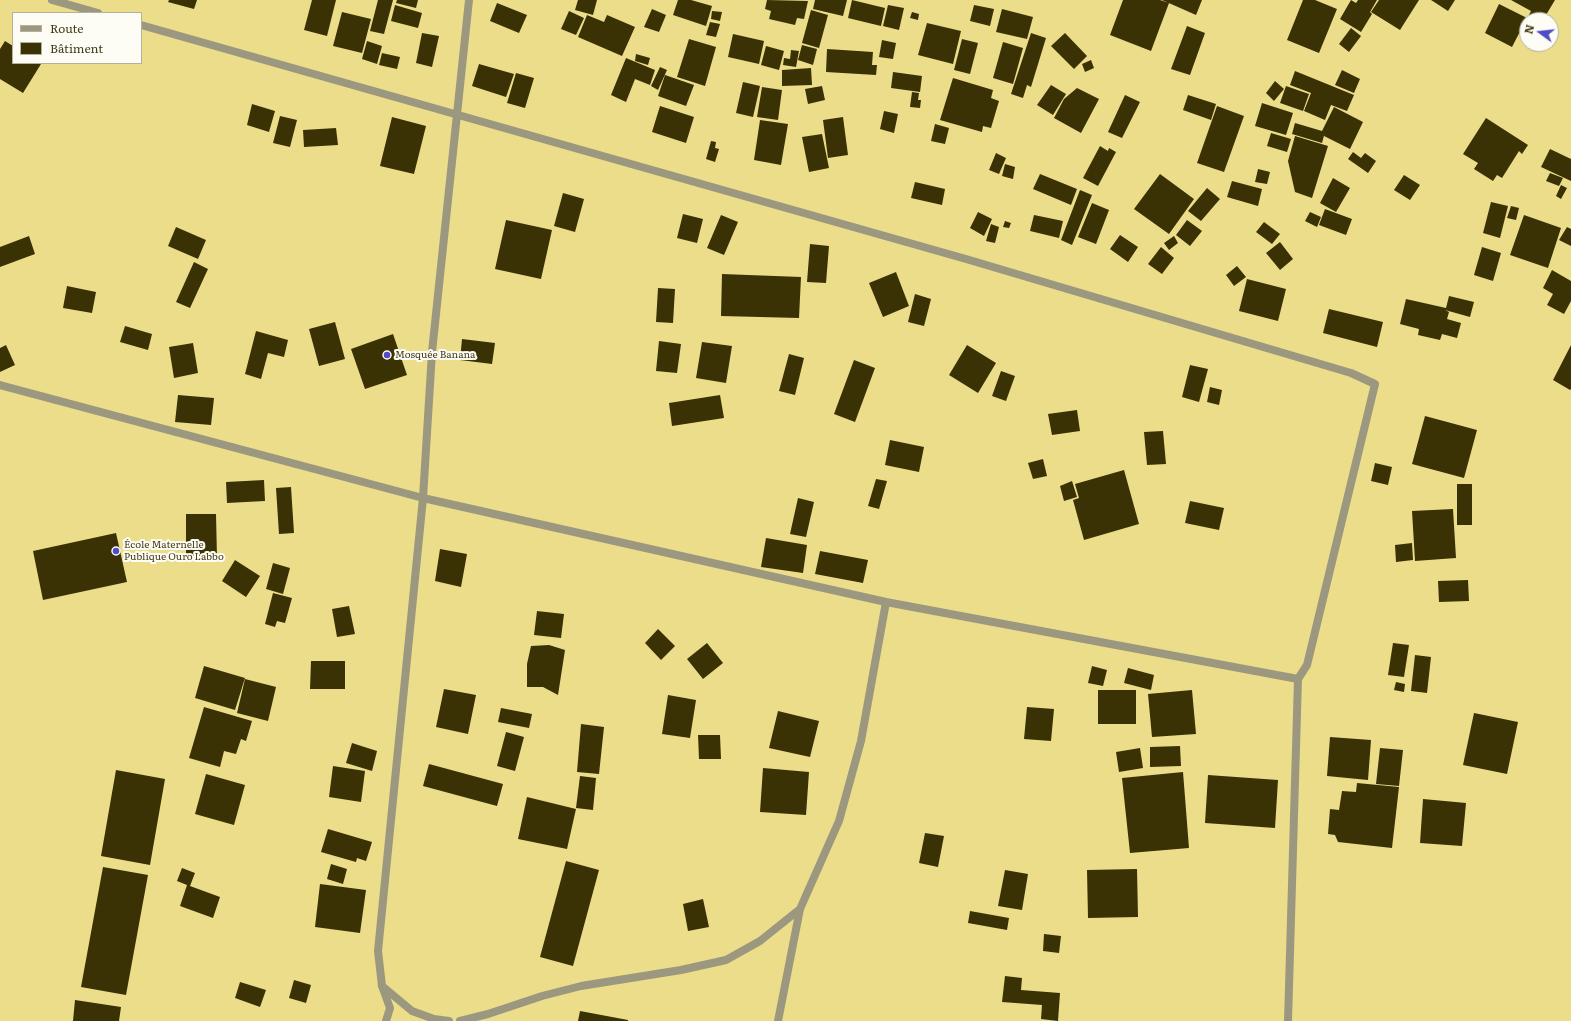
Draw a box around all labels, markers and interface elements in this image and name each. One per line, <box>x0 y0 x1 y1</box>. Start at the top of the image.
legend <box>12 12 142 64</box>
north arrow <box>1519 12 1559 52</box>
text: Route <box>50 19 84 37</box>
text: N <box>1519 23 1537 36</box>
text: Bâtiment <box>50 39 103 57</box>
place label: Mosquée Banana <box>395 349 475 361</box>
marker: Mosquée Banana <box>382 350 392 360</box>
place label: École Maternelle Publique Ouro Labbo <box>124 539 224 562</box>
marker: École Maternelle Publique Ouro Labbo <box>111 546 121 556</box>

